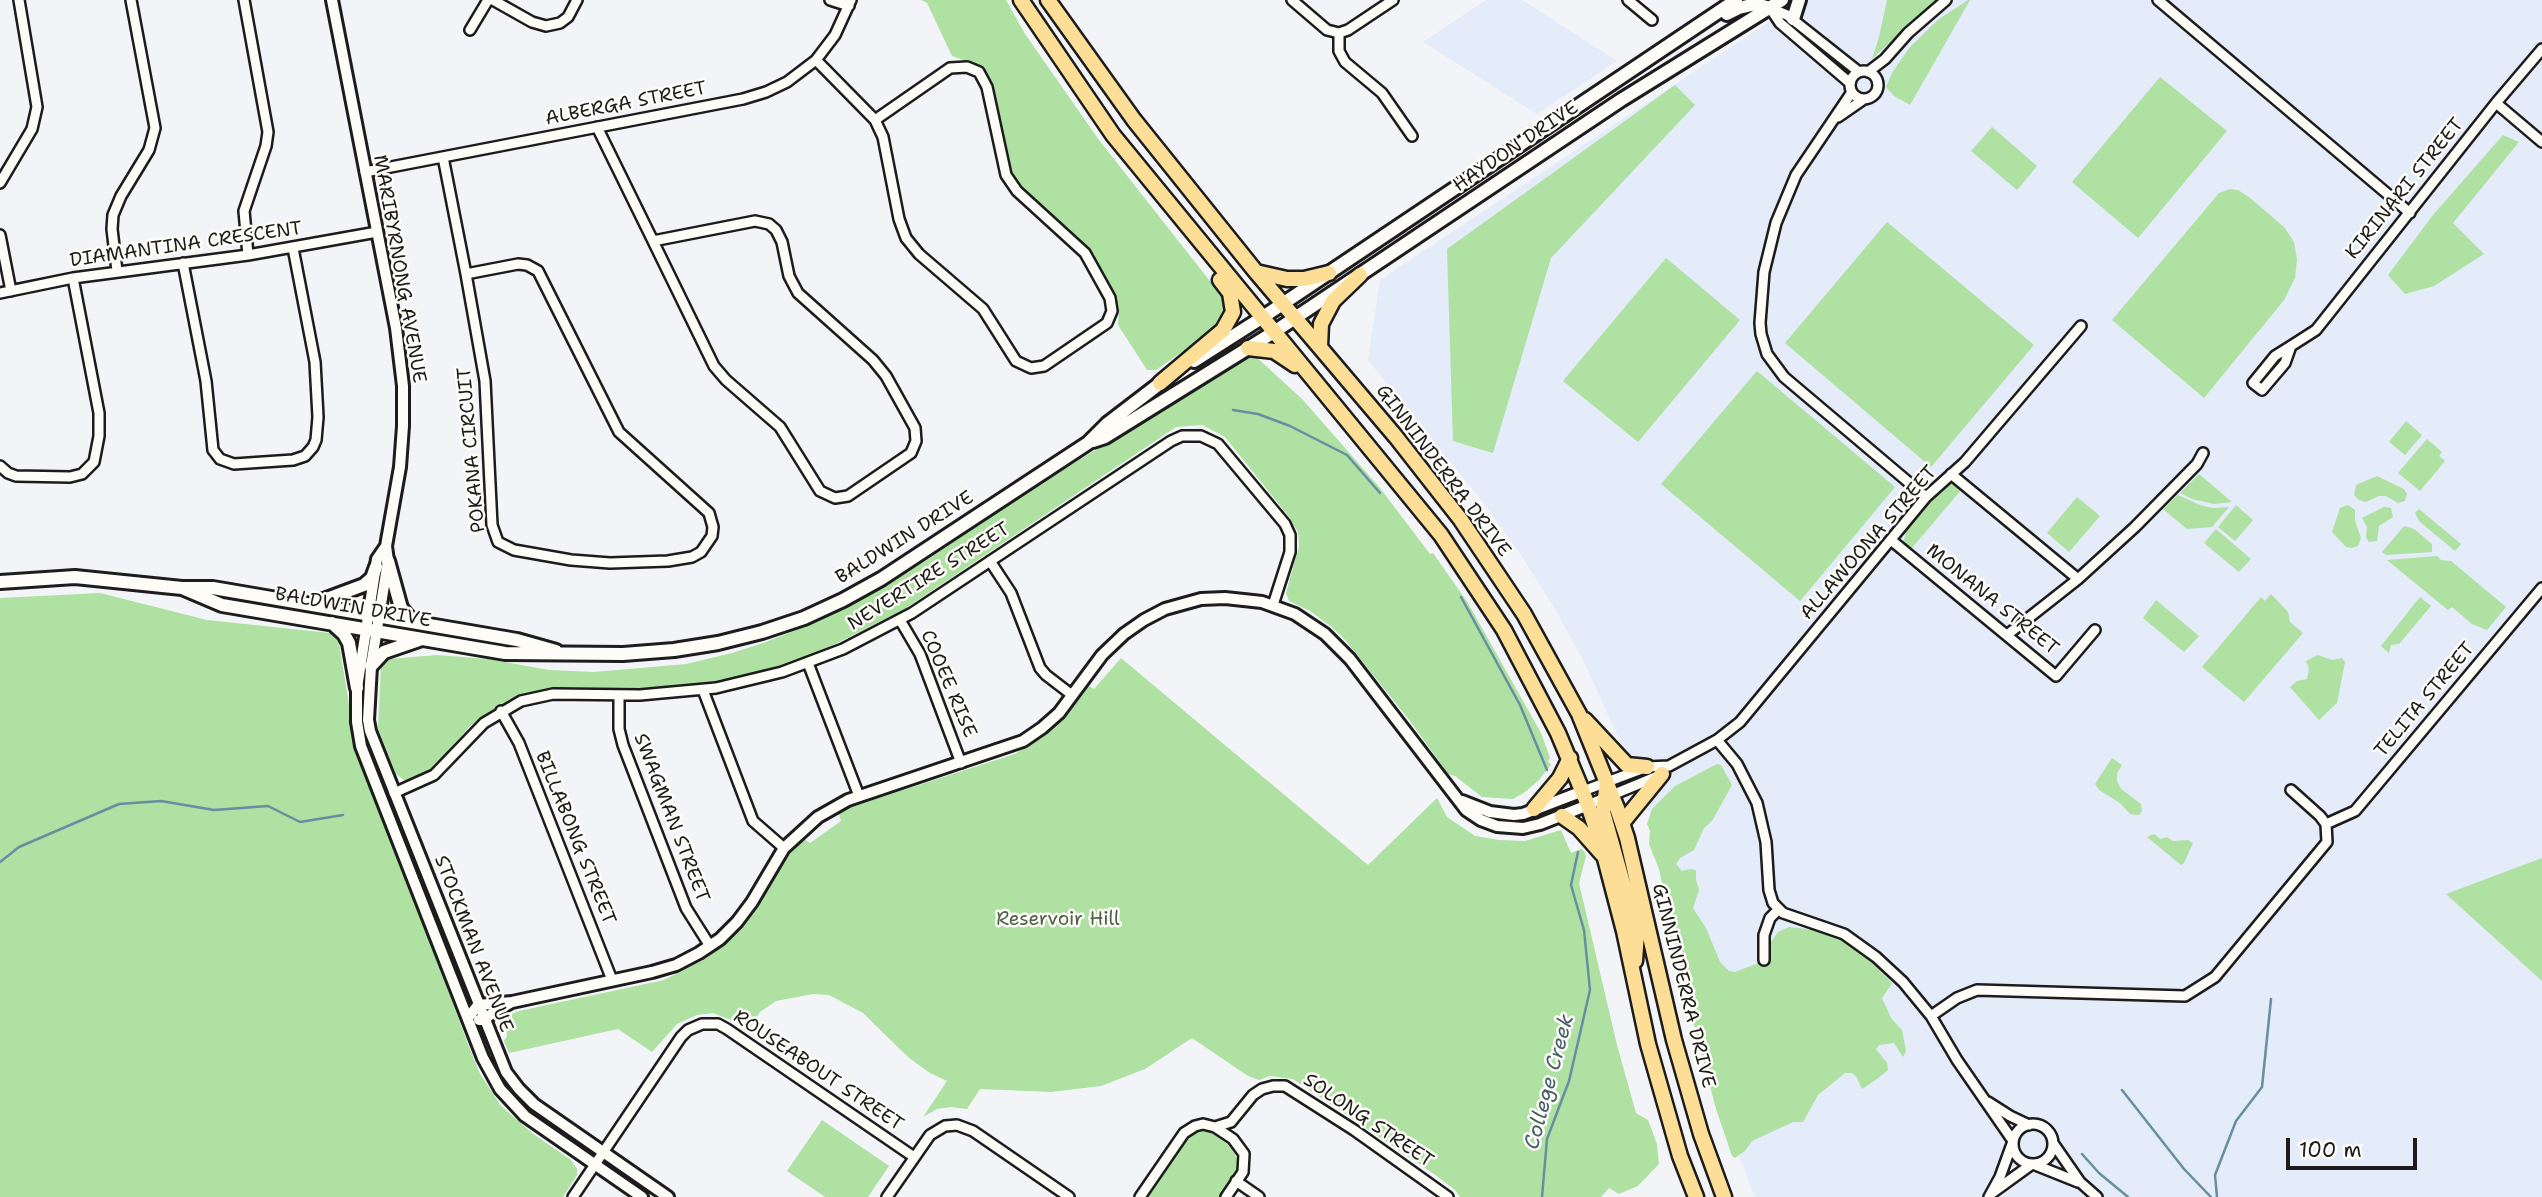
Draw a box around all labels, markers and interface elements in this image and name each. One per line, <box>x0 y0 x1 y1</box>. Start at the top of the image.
street label: ALBERGA STREET <box>543 77 709 131</box>
street label: HAYDON DRIVE <box>1449 97 1583 197</box>
street label: KIRINARI STREET <box>2341 114 2469 264</box>
street label: MARIBYRNONG AVENUE <box>368 153 430 385</box>
street label: DIAMANTINA CRESCENT <box>69 217 303 273</box>
street label: POKANA CIRCUIT <box>453 366 491 534</box>
street label: GINNINDERRA DRIVE <box>1371 380 1515 562</box>
street label: ALLAWOONA STREET <box>1796 461 1942 625</box>
street label: BALDWIN DRIVE <box>832 486 978 590</box>
street label: NEVERTIRE STREET <box>844 518 1014 636</box>
street label: MONANA STREET <box>1921 540 2063 660</box>
street label: BALDWIN DRIVE <box>273 583 433 633</box>
street label: COOEE RISE <box>915 627 981 741</box>
street label: TELITA STREET <box>2370 638 2480 762</box>
street label: SWAGMAN STREET <box>628 730 714 906</box>
street label: BILLABONG STREET <box>530 748 620 928</box>
street label: STOCKMAN AVENUE <box>429 852 517 1036</box>
street label: GINNINDERRA DRIVE <box>1647 881 1719 1091</box>
park label: Reservoir Hill <box>996 909 1120 931</box>
street label: ROUSEABOUT STREET <box>729 1006 907 1136</box>
water label: College Creek <box>1520 1012 1580 1152</box>
street label: SOLONG STREET <box>1299 1069 1437 1173</box>
scale bar <box>2290 1124 2421 1168</box>
text: 100 m <box>2299 1136 2362 1164</box>

